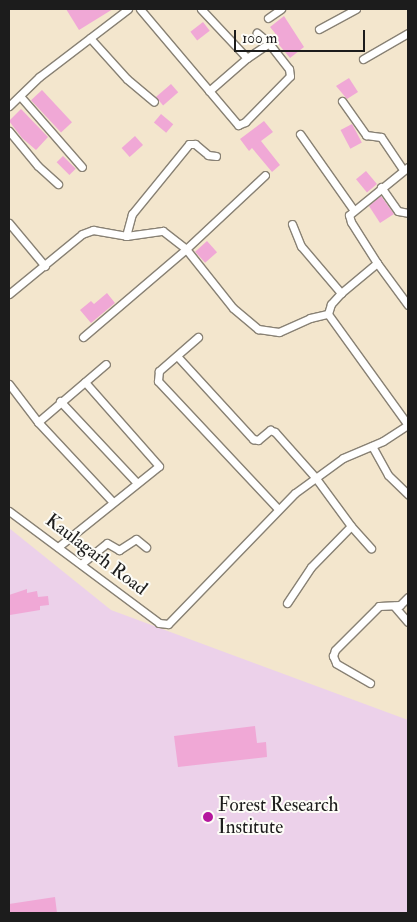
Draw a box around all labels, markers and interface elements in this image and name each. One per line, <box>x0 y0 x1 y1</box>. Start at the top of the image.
scale bar <box>237 20 368 52</box>
text: 100 m <box>242 29 277 48</box>
street label: Kaulagarh Road <box>41 509 151 601</box>
place label: Forest Research Institute <box>218 795 339 839</box>
marker: Forest Research Institute <box>202 811 214 823</box>

